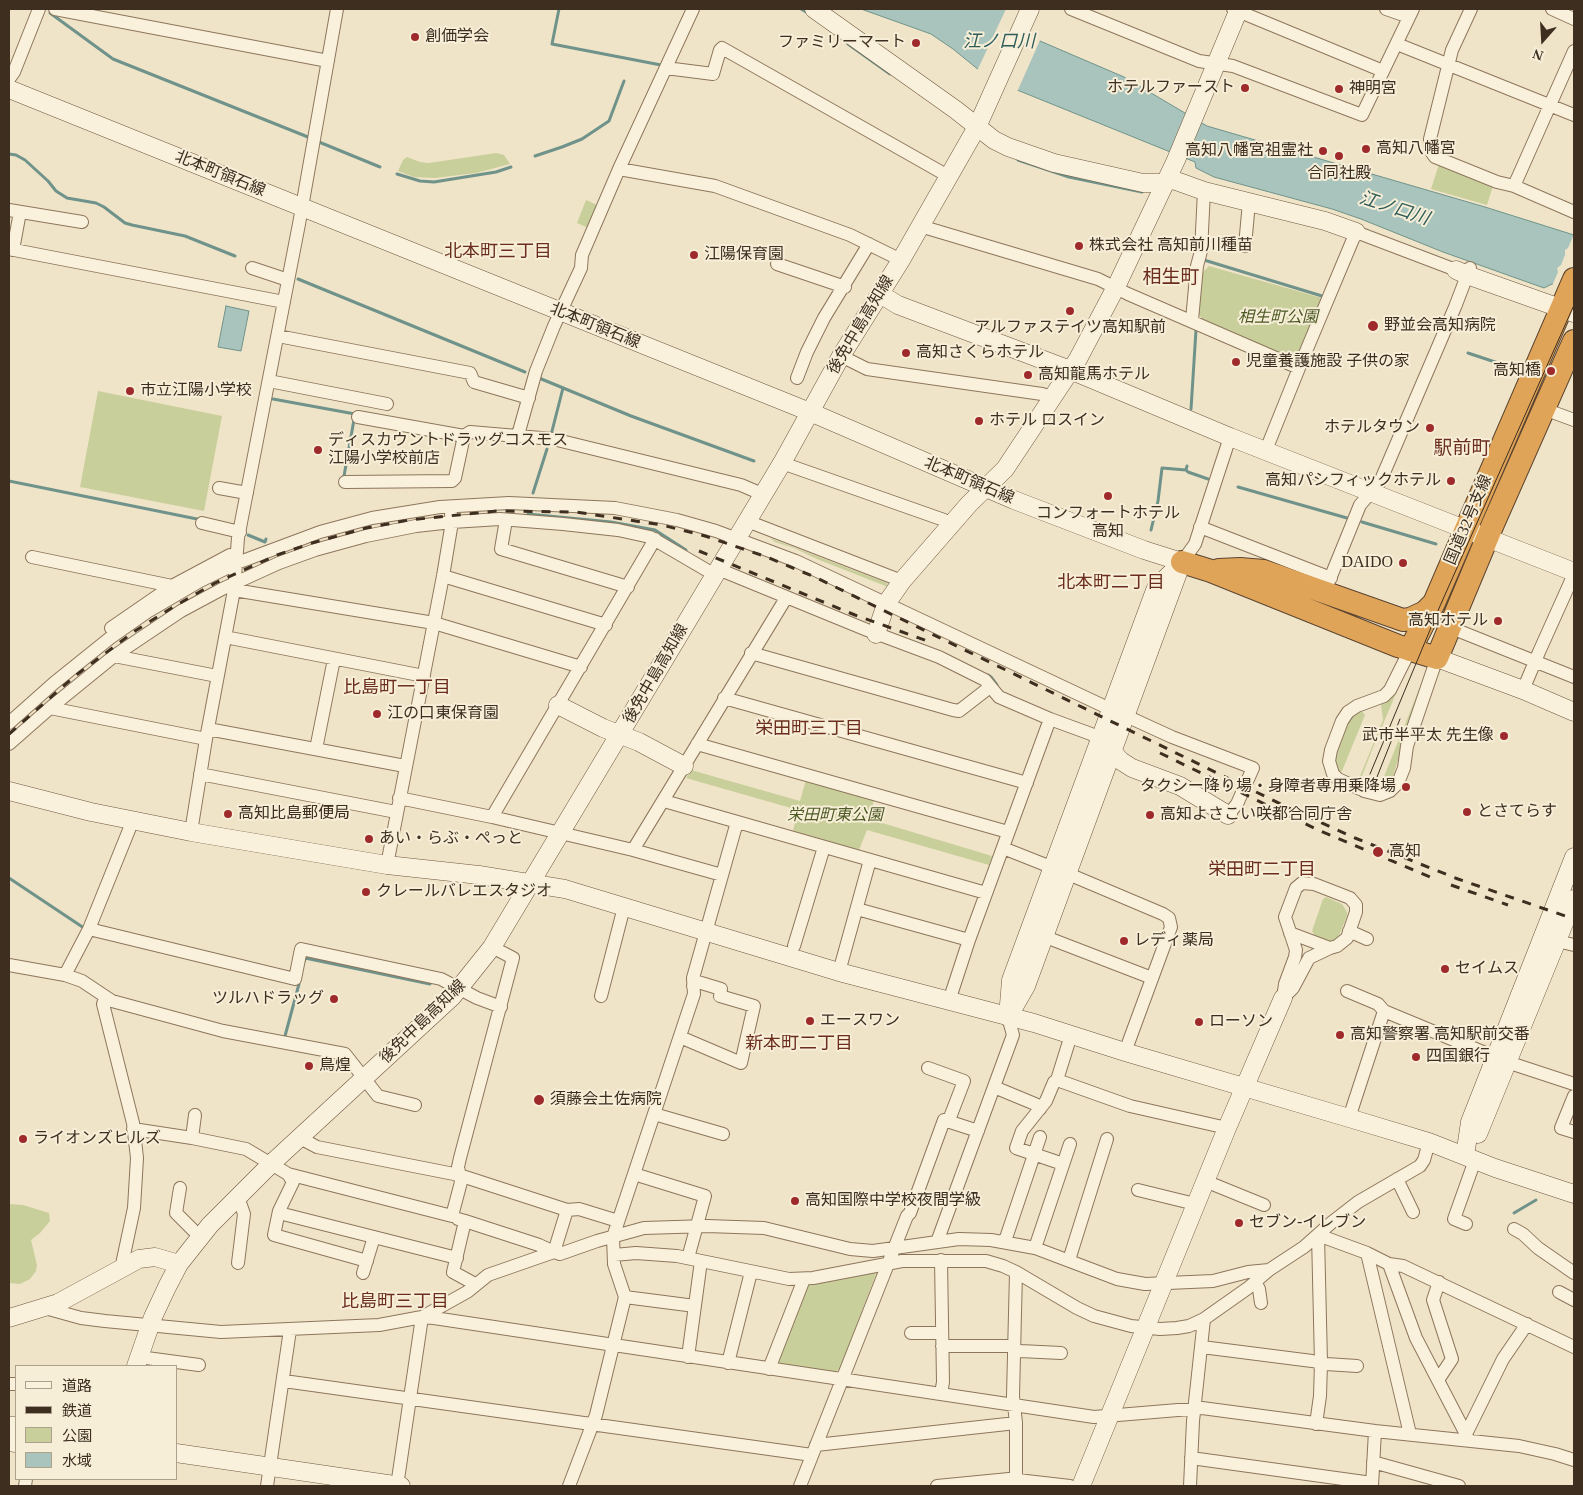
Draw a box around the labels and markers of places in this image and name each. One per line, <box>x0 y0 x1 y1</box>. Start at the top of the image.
place label: 創価学会 <box>425 27 489 47</box>
marker: 創価学会 <box>409 31 421 43</box>
place label: ファミリーマート <box>778 33 906 53</box>
marker: ファミリーマート <box>910 37 922 49</box>
place label: ホテルファースト <box>1107 78 1235 98</box>
place label: 神明宮 <box>1349 79 1397 99</box>
marker: ホテルファースト <box>1239 82 1251 94</box>
marker: 神明宮 <box>1333 83 1345 95</box>
place label: 高知八幡宮 <box>1376 139 1456 159</box>
place label: 高知八幡宮祖霊社 <box>1185 141 1313 161</box>
marker: 高知八幡宮 <box>1360 143 1372 155</box>
marker: 高知八幡宮祖霊社 <box>1317 145 1329 157</box>
marker: 合同社殿 <box>1333 150 1345 162</box>
place label: 合同社殿 <box>1307 164 1371 184</box>
place label: 株式会社 高知前川種苗 <box>1089 236 1253 256</box>
marker: 株式会社 高知前川種苗 <box>1073 240 1085 252</box>
place label: 江陽保育園 <box>704 245 784 265</box>
marker: 江陽保育園 <box>688 249 700 261</box>
marker: アルファステイツ高知駅前 <box>1064 305 1076 317</box>
place label: 野並会高知病院 <box>1384 316 1496 336</box>
place label: アルファステイツ高知駅前 <box>974 318 1166 338</box>
marker: 野並会高知病院 <box>1366 319 1380 333</box>
place label: 高知さくらホテル <box>916 343 1044 363</box>
marker: 高知さくらホテル <box>900 347 912 359</box>
place label: 児童養護施設 子供の家 <box>1246 352 1410 372</box>
marker: 児童養護施設 子供の家 <box>1230 356 1242 368</box>
place label: 高知橋 <box>1493 361 1541 381</box>
place label: 高知龍馬ホテル <box>1038 365 1150 385</box>
marker: 高知橋 <box>1545 365 1557 377</box>
marker: 高知龍馬ホテル <box>1022 369 1034 381</box>
place label: 市立江陽小学校 <box>140 381 252 401</box>
marker: 市立江陽小学校 <box>124 385 136 397</box>
place label: ホテル ロスイン <box>989 411 1105 431</box>
marker: ホテル ロスイン <box>973 415 985 427</box>
place label: ホテルタウン <box>1324 418 1420 438</box>
marker: ホテルタウン <box>1424 422 1436 434</box>
place label: ディスカウントドラッグコスモス 江陽小学校前店 <box>328 431 568 469</box>
marker: ディスカウントドラッグコスモス 江陽小学校前店 <box>312 444 324 456</box>
place label: 高知パシフィックホテル <box>1265 471 1441 491</box>
marker: 高知パシフィックホテル <box>1445 475 1457 487</box>
marker: コンフォートホテル 高知 <box>1102 490 1114 502</box>
place label: コンフォートホテル 高知 <box>1036 504 1180 542</box>
place label: DAIDO <box>1341 553 1393 573</box>
marker: DAIDO <box>1397 557 1409 569</box>
place label: 高知ホテル <box>1408 611 1488 631</box>
marker: 高知ホテル <box>1492 615 1504 627</box>
place label: 江の口東保育園 <box>387 704 499 724</box>
marker: 江の口東保育園 <box>371 708 383 720</box>
place label: 武市半平太 先生像 <box>1362 726 1494 746</box>
marker: 武市半平太 先生像 <box>1498 730 1510 742</box>
place label: タクシー降り場・身障者専用乗降場 <box>1140 777 1396 797</box>
marker: タクシー降り場・身障者専用乗降場 <box>1400 781 1412 793</box>
place label: とさてらす <box>1477 802 1557 822</box>
place label: 高知比島郵便局 <box>238 804 350 824</box>
place label: 高知よさこい咲都合同庁舎 <box>1160 805 1352 825</box>
marker: とさてらす <box>1461 806 1473 818</box>
marker: 高知比島郵便局 <box>222 808 234 820</box>
marker: 高知よさこい咲都合同庁舎 <box>1144 809 1156 821</box>
place label: あい・らぶ・ぺっと <box>379 829 523 849</box>
marker: あい・らぶ・ぺっと <box>363 833 375 845</box>
place label: 高知 <box>1389 842 1421 862</box>
marker: 高知 <box>1371 845 1385 859</box>
place label: クレールバレエスタジオ <box>376 882 552 902</box>
marker: クレールバレエスタジオ <box>360 886 372 898</box>
place label: レディ薬局 <box>1134 931 1214 951</box>
marker: レディ薬局 <box>1118 935 1130 947</box>
place label: セイムス <box>1455 959 1519 979</box>
marker: セイムス <box>1439 963 1451 975</box>
place label: ツルハドラッグ <box>212 989 324 1009</box>
marker: ツルハドラッグ <box>328 993 340 1005</box>
place label: エースワン <box>820 1011 900 1031</box>
place label: ローソン <box>1209 1012 1273 1032</box>
marker: エースワン <box>804 1015 816 1027</box>
marker: ローソン <box>1193 1016 1205 1028</box>
place label: 高知警察署 高知駅前交番 <box>1350 1025 1530 1045</box>
marker: 高知警察署 高知駅前交番 <box>1334 1029 1346 1041</box>
place label: 四国銀行 <box>1426 1047 1490 1067</box>
marker: 四国銀行 <box>1410 1051 1422 1063</box>
place label: 鳥煌 <box>319 1056 351 1076</box>
marker: 鳥煌 <box>303 1060 315 1072</box>
place label: 須藤会土佐病院 <box>550 1090 662 1110</box>
marker: 須藤会土佐病院 <box>532 1093 546 1107</box>
place label: ライオンズヒルズ <box>33 1129 161 1149</box>
marker: ライオンズヒルズ <box>17 1133 29 1145</box>
place label: 高知国際中学校夜間学級 <box>805 1191 981 1211</box>
marker: 高知国際中学校夜間学級 <box>789 1195 801 1207</box>
place label: セブン-イレブン <box>1249 1213 1366 1233</box>
marker: セブン-イレブン <box>1233 1217 1245 1229</box>

